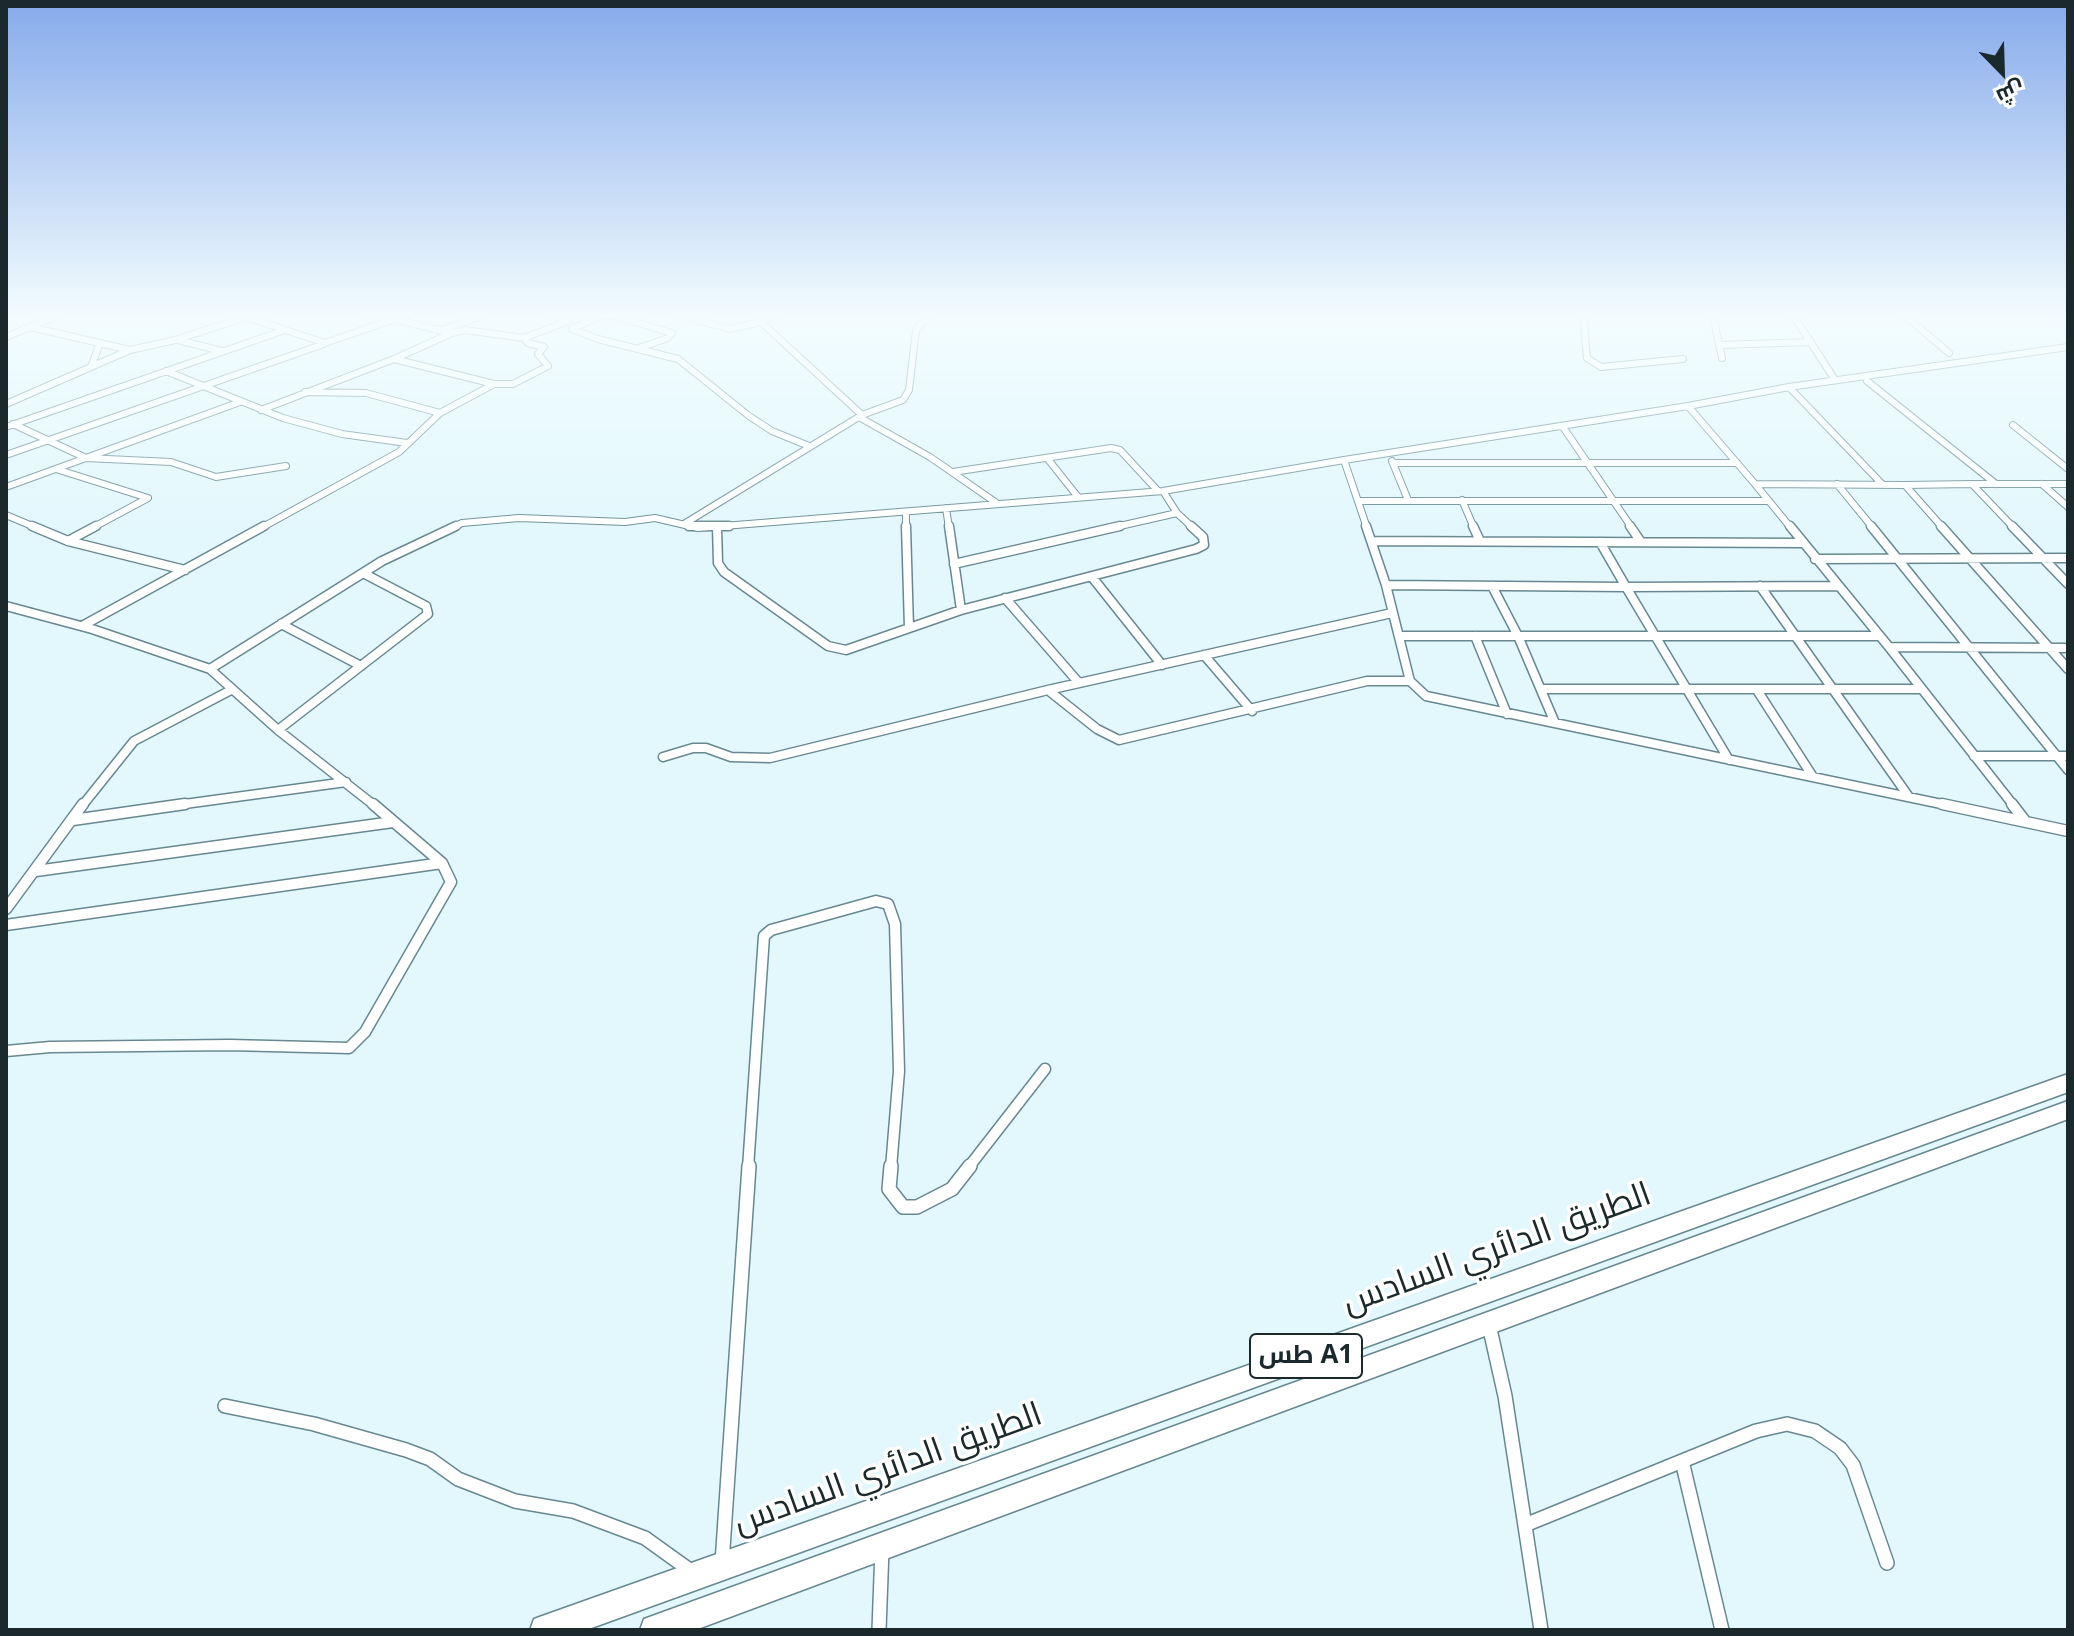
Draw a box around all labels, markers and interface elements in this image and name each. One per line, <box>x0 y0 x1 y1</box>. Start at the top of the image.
north arrow <box>1962 32 2042 112</box>
text: ش <box>1993 75 2030 113</box>
street label: الطريق الدائري السادس <box>1337 1174 1657 1324</box>
road number: طس A1 <box>1250 1334 1362 1378</box>
street label: الطريق الدائري السادس <box>728 1394 1048 1544</box>

